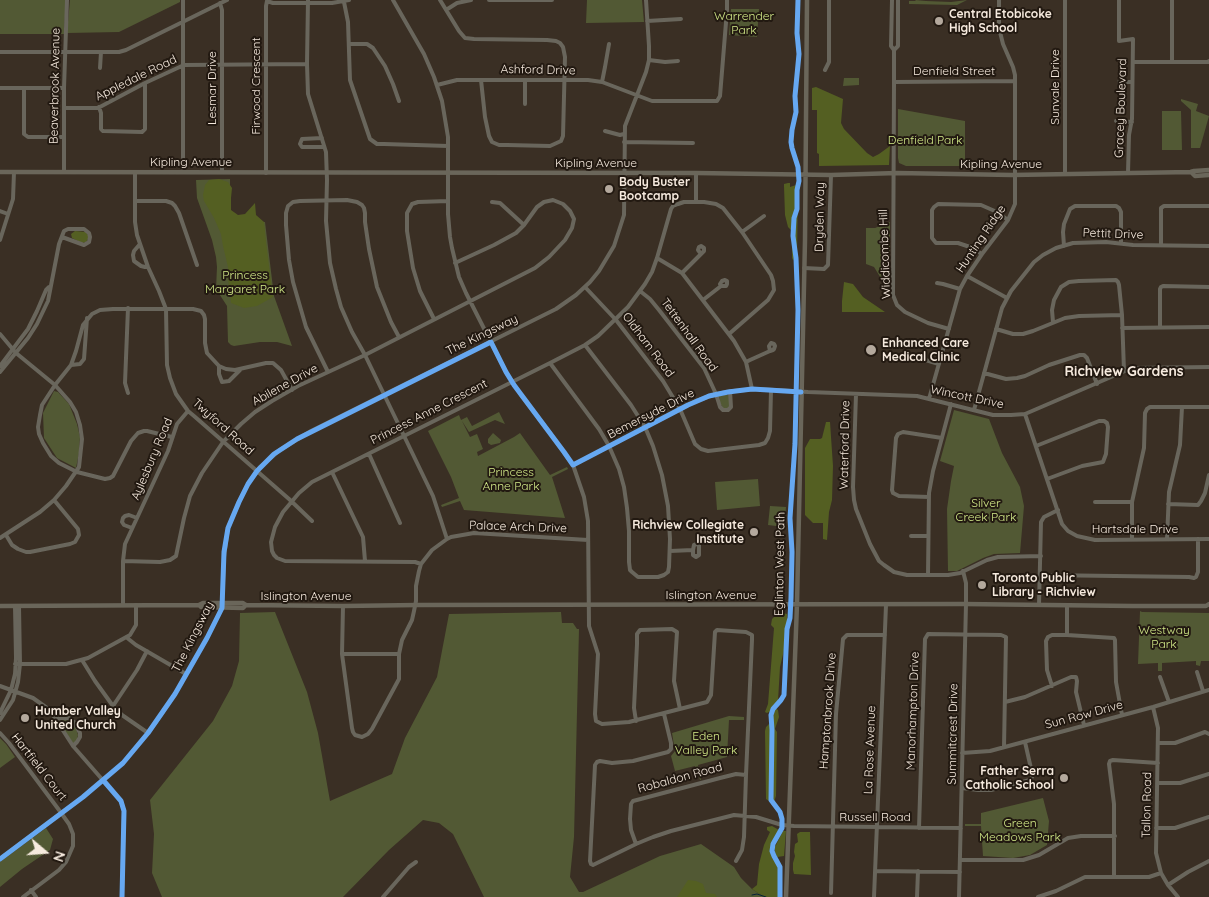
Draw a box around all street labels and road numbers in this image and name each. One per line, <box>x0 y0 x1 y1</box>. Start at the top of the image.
street label: Beaverbrook Avenue <box>47 28 63 144</box>
street label: Firwood Crescent <box>249 37 263 135</box>
street label: Sunvale Drive <box>1048 49 1062 125</box>
street label: Lesmar Drive <box>205 51 219 125</box>
street label: Appledale Road <box>93 52 179 104</box>
street label: Gracey Boulevard <box>1112 58 1130 158</box>
street label: Ashford Drive <box>500 62 576 78</box>
street label: Denfield Street <box>913 64 995 78</box>
street label: Kipling Avenue <box>150 155 232 169</box>
street label: Kipling Avenue <box>555 156 637 170</box>
street label: Kipling Avenue <box>960 157 1042 171</box>
street label: Dryden Way <box>812 182 828 252</box>
street label: Hunting Ridge <box>953 202 1009 276</box>
street label: Widdicombe Hill <box>876 209 894 299</box>
street label: Pettit Drive <box>1082 226 1144 242</box>
street label: Tettenhall Road <box>658 296 720 374</box>
street label: Oldham Road <box>619 310 677 380</box>
street label: The Kingsway <box>444 311 520 359</box>
street label: Abilene Drive <box>250 361 320 409</box>
street label: Princess Anne Crescent <box>368 376 490 448</box>
street label: Wincott Drive <box>929 382 1005 412</box>
street label: Bemersyde Drive <box>605 386 697 442</box>
street label: Twyford Road <box>189 396 257 458</box>
street label: Waterford Drive <box>837 400 853 490</box>
street label: Aylesbury Road <box>128 416 176 502</box>
street label: Eglinton West Path <box>772 512 788 616</box>
street label: Palace Arch Drive <box>469 518 567 536</box>
street label: Hartsdale Drive <box>1092 522 1178 536</box>
street label: Islington Avenue <box>666 588 756 602</box>
street label: Islington Avenue <box>261 589 351 603</box>
street label: The Kingsway <box>169 599 217 675</box>
street label: Manorhampton Drive <box>904 651 922 771</box>
street label: Hamptonbrook Drive <box>817 652 839 770</box>
street label: Summitcrest Drive <box>945 683 961 785</box>
street label: Sun Row Drive <box>1043 698 1125 732</box>
street label: La Rose Avenue <box>861 705 879 795</box>
street label: Hartfield Court <box>8 730 70 804</box>
street label: Robaldon Road <box>636 760 724 796</box>
street label: Tallon Road <box>1139 772 1155 838</box>
street label: Russell Road <box>839 810 911 824</box>

